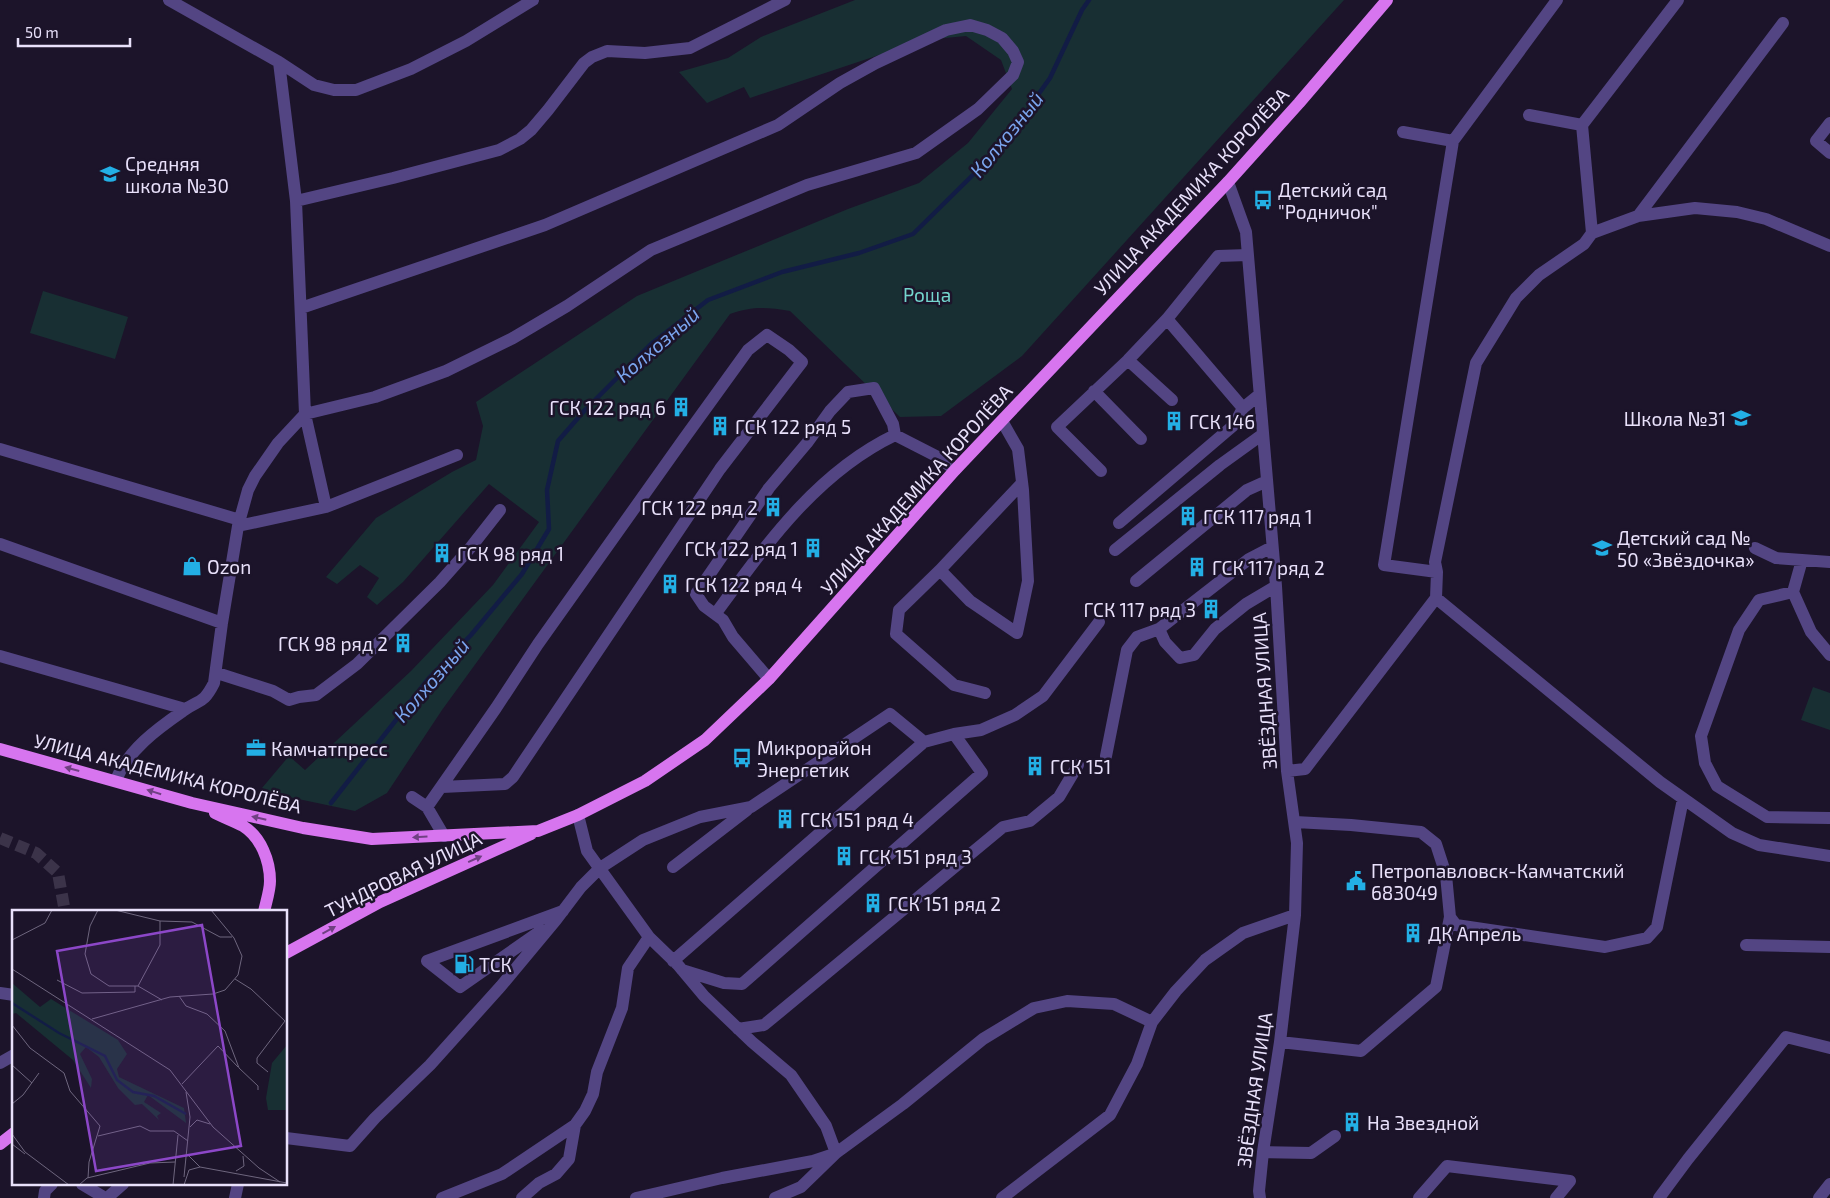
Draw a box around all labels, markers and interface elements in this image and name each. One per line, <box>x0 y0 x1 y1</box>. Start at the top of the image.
scale bar <box>18 15 130 47</box>
text: 50 m <box>25 23 59 41</box>
street label: УЛИЦА АКАДЕМИКА КОРОЛЁВА <box>1089 83 1293 299</box>
water label: Колхозный <box>964 86 1048 182</box>
place label: Средняя школа №30 <box>125 152 229 197</box>
school or university icon: Средняя школа №30 <box>99 163 121 185</box>
place label: Детский сад "Родничок" <box>1278 178 1387 223</box>
bus stop icon: Детский сад "Родничок" <box>1252 189 1274 211</box>
park label: Роща <box>903 283 951 306</box>
water label: Колхозный <box>610 301 704 387</box>
street label: УЛИЦА АКАДЕМИКА КОРОЛЁВА <box>815 379 1017 599</box>
place label: ГСК 122 ряд 6 <box>549 396 666 419</box>
building icon: ГСК 122 ряд 6 <box>670 396 692 418</box>
place label: Школа №31 <box>1624 407 1726 430</box>
school or university icon: Школа №31 <box>1730 407 1752 429</box>
building icon: ГСК 146 <box>1163 410 1185 432</box>
place label: ГСК 146 <box>1189 410 1255 433</box>
building icon: ГСК 122 ряд 5 <box>709 415 731 437</box>
place label: ГСК 122 ряд 5 <box>735 415 851 438</box>
place label: ГСК 122 ряд 2 <box>641 496 758 519</box>
building icon: ГСК 122 ряд 2 <box>762 496 784 518</box>
building icon: ГСК 117 ряд 1 <box>1177 505 1199 527</box>
place label: ГСК 117 ряд 1 <box>1203 505 1312 528</box>
place label: Детский сад № 50 «Звёздочка» <box>1617 526 1755 571</box>
place label: ГСК 122 ряд 1 <box>684 537 798 560</box>
building icon: ГСК 122 ряд 1 <box>802 537 824 559</box>
school or university icon: Детский сад № 50 «Звёздочка» <box>1591 537 1613 559</box>
building icon: ГСК 98 ряд 1 <box>431 542 453 564</box>
place label: ГСК 98 ряд 1 <box>457 542 564 565</box>
shop icon: Ozon <box>181 555 203 577</box>
place label: Ozon <box>207 555 251 578</box>
building icon: ГСК 117 ряд 2 <box>1186 556 1208 578</box>
place label: ГСК 117 ряд 2 <box>1212 556 1325 579</box>
building icon: ГСК 122 ряд 4 <box>659 573 681 595</box>
place label: ГСК 122 ряд 4 <box>685 573 803 596</box>
place label: ГСК 117 ряд 3 <box>1084 598 1196 621</box>
building icon: ГСК 117 ряд 3 <box>1200 598 1222 620</box>
street label: ЗВЁЗДНАЯ УЛИЦА <box>1247 612 1281 770</box>
place label: ГСК 98 ряд 2 <box>278 632 388 655</box>
building icon: ГСК 98 ряд 2 <box>392 632 414 654</box>
water label: Колхозный <box>388 633 474 727</box>
street label: УЛИЦА АКАДЕМИКА КОРОЛЁВА <box>32 729 304 817</box>
place label: Микрорайон Энергетик <box>757 736 872 781</box>
office icon: Камчатпресс <box>245 737 267 759</box>
place label: Камчатпресс <box>271 737 388 760</box>
bus stop icon: Микрорайон Энергетик <box>731 747 753 769</box>
building icon: ГСК 151 <box>1024 755 1046 777</box>
place label: ГСК 151 <box>1050 755 1111 778</box>
one-way arrow <box>64 765 79 773</box>
one-way arrow <box>146 787 161 795</box>
building icon: ГСК 151 ряд 4 <box>774 808 796 830</box>
place label: ГСК 151 ряд 4 <box>800 808 914 831</box>
one-way arrow <box>252 814 267 822</box>
street label: ТУНДРОВАЯ УЛИЦА <box>321 826 485 922</box>
one-way arrow <box>411 833 427 841</box>
building icon: ГСК 151 ряд 3 <box>833 845 855 867</box>
place label: ГСК 151 ряд 3 <box>859 845 972 868</box>
one-way arrow <box>468 855 482 863</box>
place label: Петропавловск-Камчатский 683049 <box>1371 859 1624 904</box>
public building icon: Петропавловск-Камчатский 683049 <box>1345 870 1367 892</box>
building icon: ГСК 151 ряд 2 <box>862 892 884 914</box>
place label: ГСК 151 ряд 2 <box>888 892 1001 915</box>
inset map <box>12 910 288 1186</box>
building icon: ДК Апрель <box>1402 922 1424 944</box>
place label: ДК Апрель <box>1428 922 1521 945</box>
one-way arrow <box>322 925 336 934</box>
fuel station icon: ТСК <box>453 953 475 975</box>
place label: ТСК <box>479 953 512 976</box>
street label: ЗВЁЗДНАЯ УЛИЦА <box>1232 1010 1276 1169</box>
building icon: На Звездной <box>1341 1111 1363 1133</box>
place label: На Звездной <box>1367 1111 1479 1134</box>

